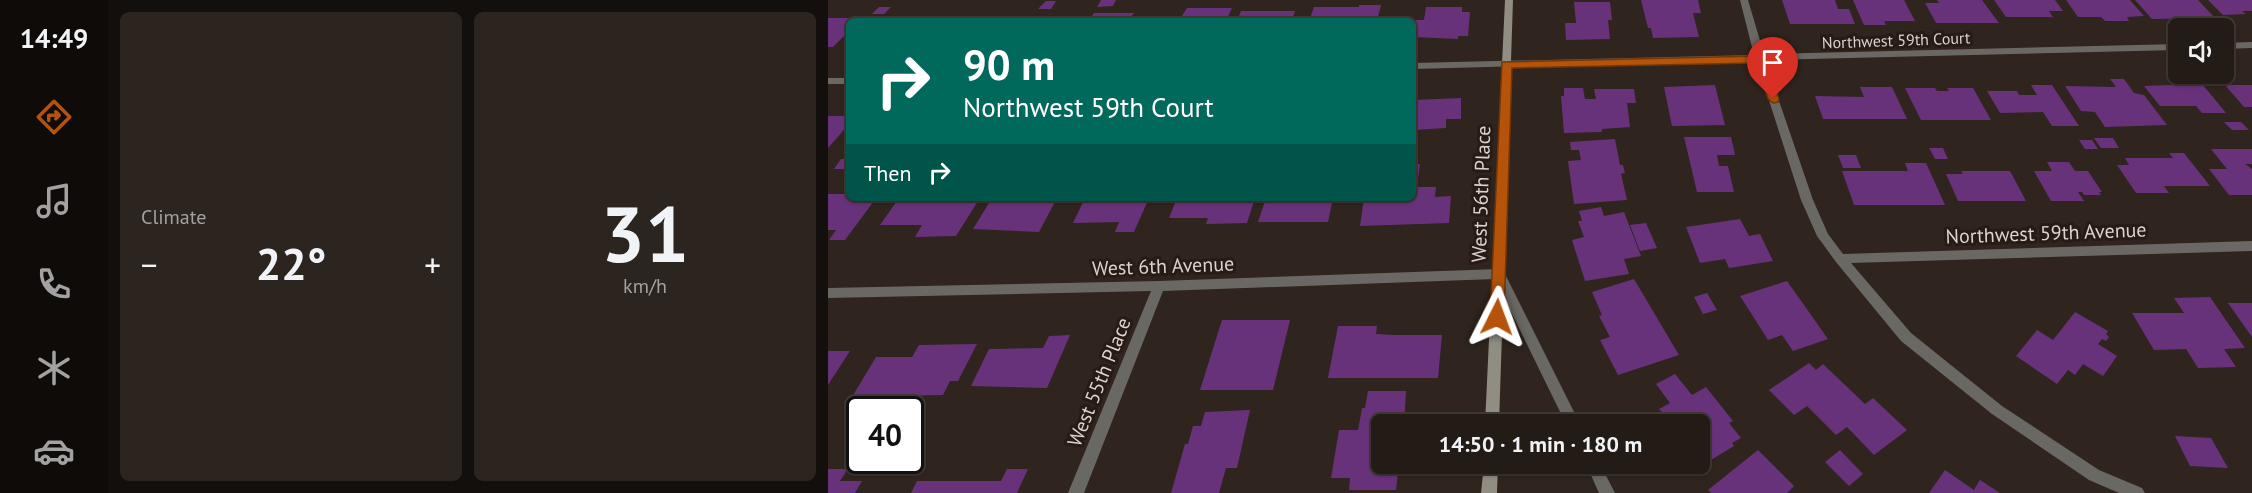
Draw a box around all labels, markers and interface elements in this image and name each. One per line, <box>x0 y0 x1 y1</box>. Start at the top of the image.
map controls <box>2168 18 2234 84</box>
button: sound <box>2168 18 2234 84</box>
text: 14:49 <box>20 21 88 55</box>
street label: Northwest 59th Court <box>1821 27 1971 53</box>
text: 90 m <box>963 37 1055 92</box>
pin <box>1747 37 1798 99</box>
icon: right <box>864 42 942 120</box>
icon: arrive <box>1756 46 1789 79</box>
text: Northwest 59th Court <box>963 90 1214 124</box>
icon: directions <box>33 96 75 138</box>
street label: West 56th Place <box>1466 125 1496 263</box>
icon: right <box>923 156 956 189</box>
text: Then <box>864 159 911 187</box>
icon: music <box>33 180 75 222</box>
text: 31 <box>601 183 689 284</box>
text: Climate <box>141 204 207 230</box>
street label: Northwest 59th Avenue <box>1945 216 2147 250</box>
text: 22° <box>256 234 326 292</box>
text: − <box>141 243 158 286</box>
text: + <box>424 243 441 286</box>
street label: West 6th Avenue <box>1091 251 1235 281</box>
icon: phone <box>33 263 75 305</box>
text: km/h <box>623 273 667 299</box>
position arrow <box>1465 285 1529 349</box>
street label: West 55th Place <box>1061 314 1137 450</box>
icon: climate <box>33 347 75 389</box>
speed limit sign: 40 <box>846 396 924 474</box>
icon: car <box>33 430 75 472</box>
text: 14:50 · 1 min · 180 m <box>1439 430 1642 458</box>

